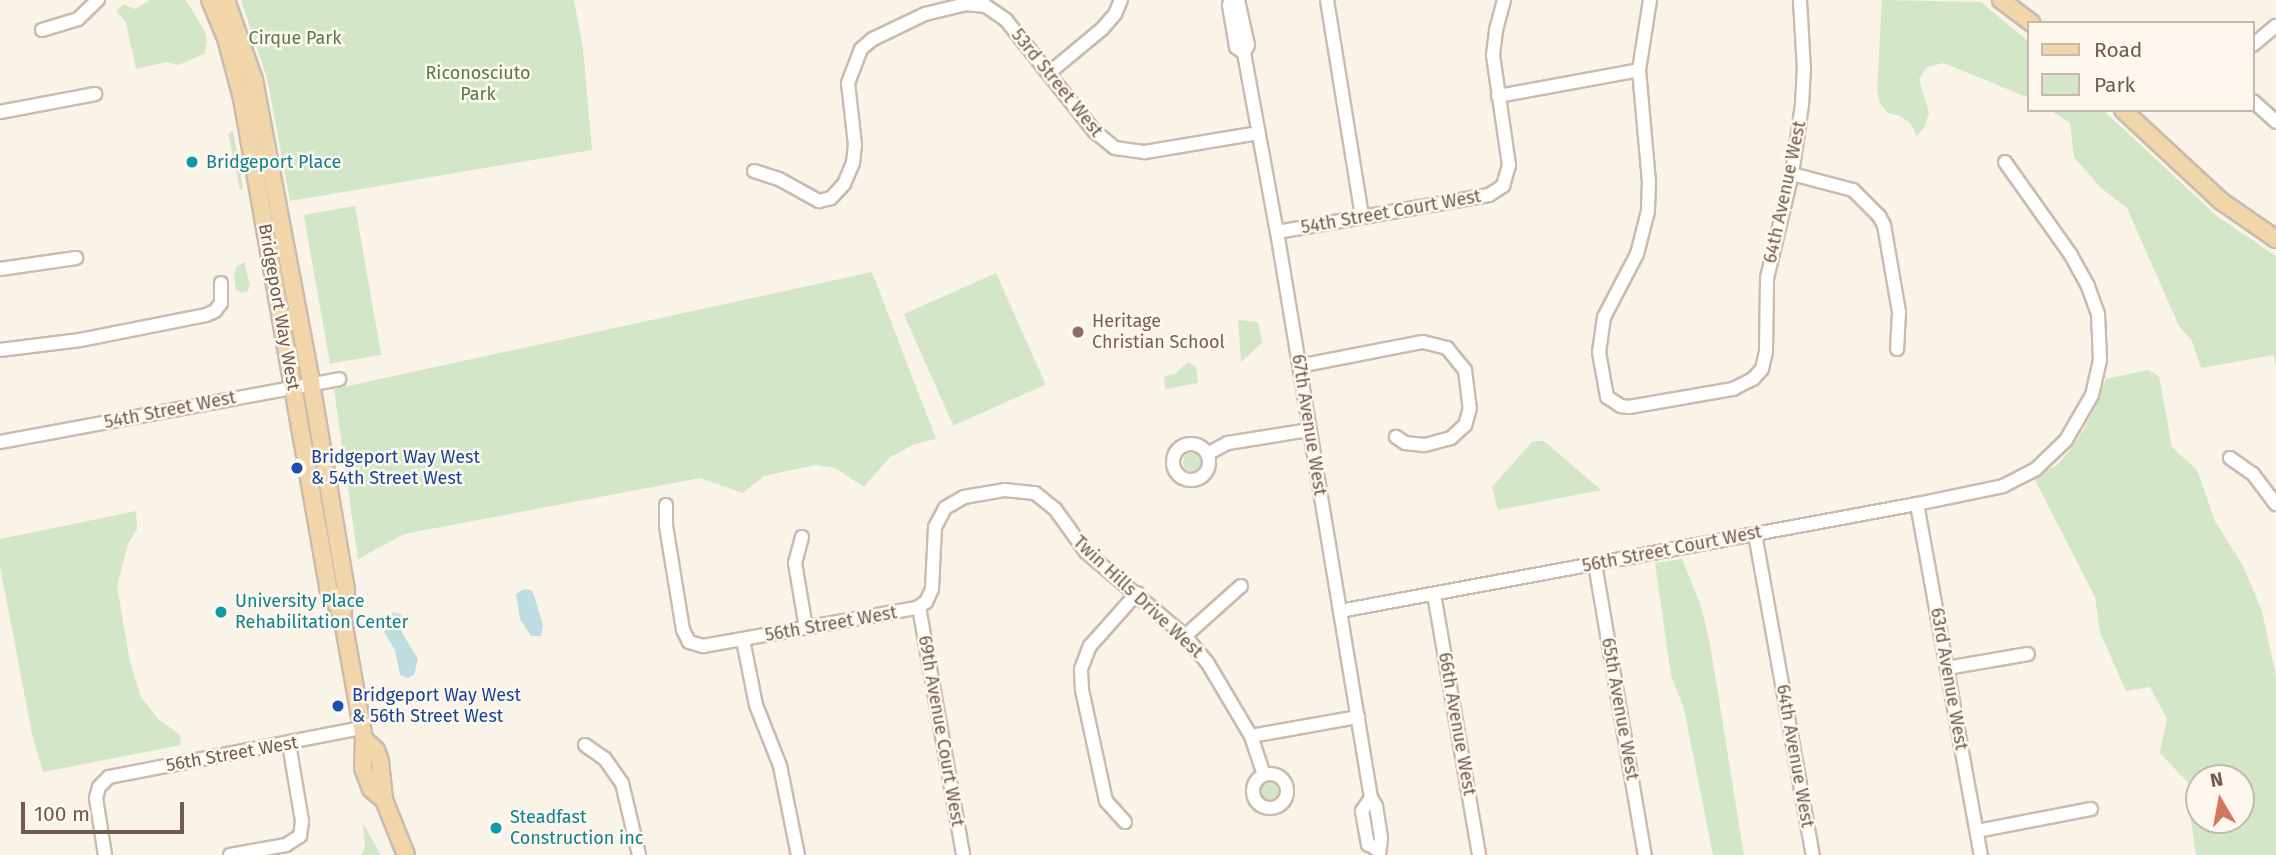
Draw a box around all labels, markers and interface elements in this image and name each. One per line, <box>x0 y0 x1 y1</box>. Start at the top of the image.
legend <box>2028 21 2255 112</box>
street label: 53rd Street West <box>1007 25 1107 141</box>
park label: Cirque Park <box>249 27 341 49</box>
text: Road <box>2094 37 2142 63</box>
park label: Riconosciuto Park <box>425 63 531 106</box>
text: Park <box>2094 72 2135 98</box>
street label: 64th Avenue West <box>1759 119 1811 265</box>
place label: Bridgeport Place <box>206 151 341 173</box>
marker: Bridgeport Place <box>184 154 200 170</box>
street label: 54th Street Court West <box>1299 186 1483 238</box>
street label: Bridgeport Way West <box>254 222 304 392</box>
place label: Heritage Christian School <box>1092 311 1225 354</box>
marker: Heritage Christian School <box>1070 324 1086 340</box>
street label: 67th Avenue West <box>1287 353 1331 497</box>
street label: 54th Street West <box>102 387 238 433</box>
place label: Bridgeport Way West & 54th Street West <box>311 447 480 490</box>
marker: Bridgeport Way West & 54th Street West <box>289 460 305 476</box>
street label: 56th Street Court West <box>1580 521 1764 577</box>
street label: Twin Hills Drive West <box>1069 531 1207 663</box>
place label: University Place Rehabilitation Center <box>235 591 409 634</box>
street label: 56th Street West <box>763 602 899 646</box>
marker: University Place Rehabilitation Center <box>213 604 229 620</box>
street label: 63rd Avenue West <box>1926 606 1972 752</box>
street label: 69th Avenue Court West <box>914 634 968 828</box>
street label: 65th Avenue West <box>1597 636 1643 782</box>
street label: 66th Avenue West <box>1434 651 1480 797</box>
street label: 64th Avenue West <box>1772 683 1818 829</box>
place label: Bridgeport Way West & 56th Street West <box>352 685 521 728</box>
marker: Bridgeport Way West & 56th Street West <box>330 698 346 714</box>
street label: 56th Street West <box>164 732 300 776</box>
north arrow <box>2185 764 2255 834</box>
text: N <box>2208 767 2225 792</box>
scale bar <box>24 788 187 832</box>
text: 100 m <box>34 801 90 827</box>
place label: Steadfast Construction inc <box>510 807 643 850</box>
marker: Steadfast Construction inc <box>488 820 504 836</box>

